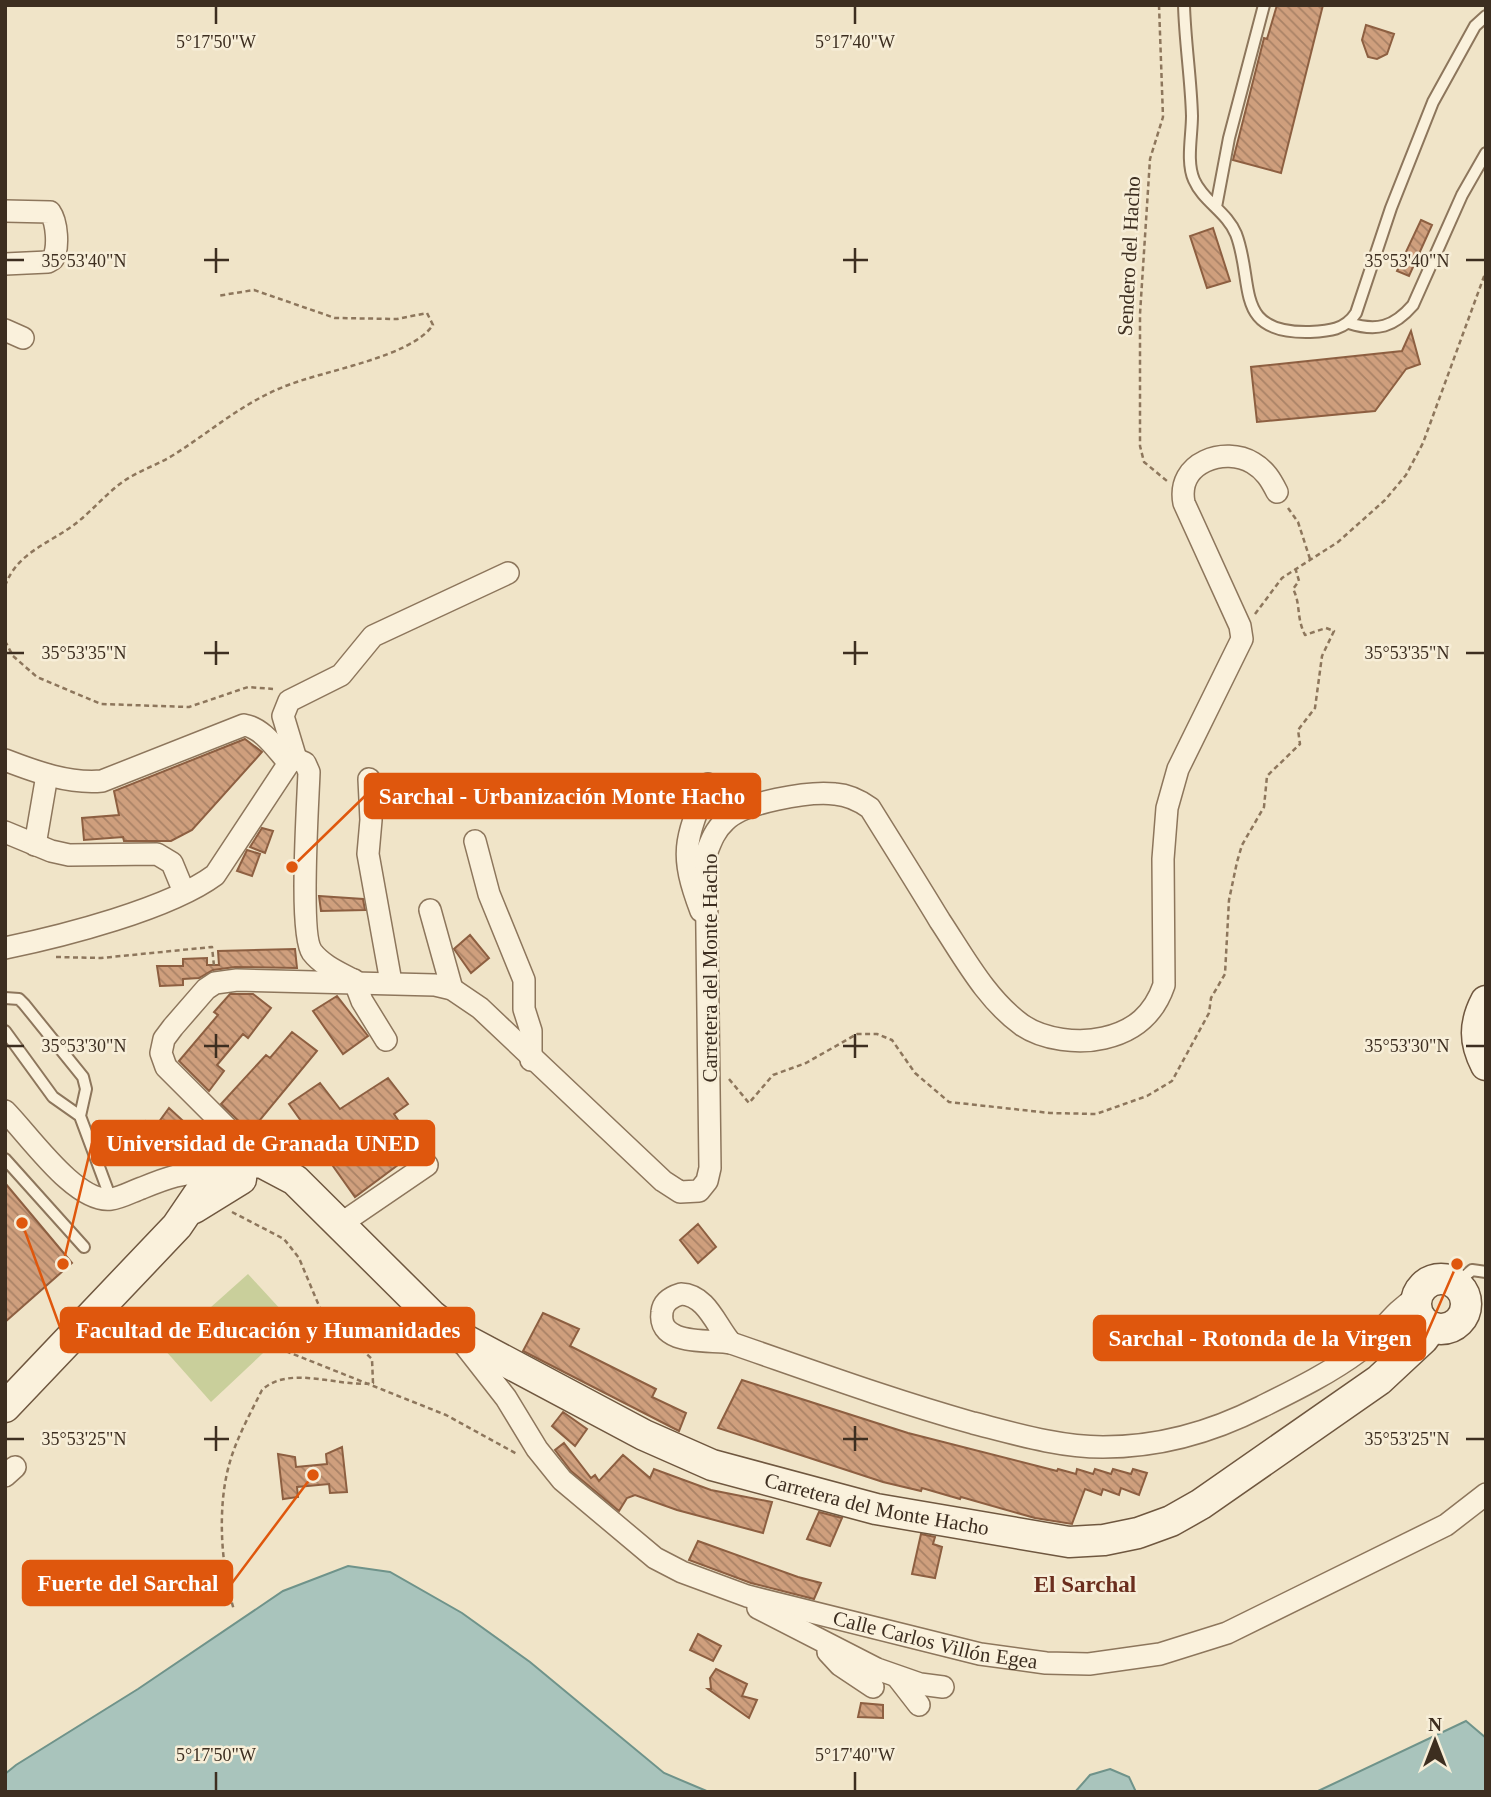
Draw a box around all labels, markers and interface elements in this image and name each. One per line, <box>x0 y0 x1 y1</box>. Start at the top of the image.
text: 5°17'50"W <box>176 32 256 52</box>
text: 5°17'40"W <box>815 32 895 52</box>
street label: Sendero del Hacho <box>1113 176 1145 336</box>
text: 35°53'40"N <box>42 251 126 271</box>
text: 35°53'40"N <box>1365 251 1449 271</box>
text: 35°53'35"N <box>42 643 126 663</box>
text: 35°53'35"N <box>1365 643 1449 663</box>
callout: Sarchal - Urbanización Monte Hacho <box>365 774 760 818</box>
text: Sarchal - Urbanización Monte Hacho <box>379 784 745 809</box>
street label: Carretera del Monte Hacho <box>698 853 722 1083</box>
text: 35°53'30"N <box>42 1036 126 1056</box>
text: 35°53'30"N <box>1365 1036 1449 1056</box>
callout: Universidad de Granada UNED <box>92 1121 434 1165</box>
text: Universidad de Granada UNED <box>106 1131 420 1156</box>
callout: Facultad de Educación y Humanidades <box>61 1308 474 1352</box>
callout: Sarchal - Rotonda de la Virgen <box>1094 1316 1425 1360</box>
text: Facultad de Educación y Humanidades <box>76 1318 460 1343</box>
text: Sarchal - Rotonda de la Virgen <box>1108 1326 1412 1351</box>
text: 35°53'25"N <box>42 1429 126 1449</box>
text: 35°53'25"N <box>1365 1429 1449 1449</box>
street label: Carretera del Monte Hacho <box>762 1468 991 1540</box>
callout: Fuerte del Sarchal <box>23 1561 232 1605</box>
text: Fuerte del Sarchal <box>38 1571 219 1596</box>
district label: El Sarchal <box>1034 1572 1136 1597</box>
street label: Calle Carlos Villón Egea <box>831 1606 1040 1674</box>
north arrow <box>1400 1706 1470 1776</box>
text: N <box>1428 1714 1442 1735</box>
text: 5°17'50"W <box>176 1745 256 1765</box>
text: 5°17'40"W <box>815 1745 895 1765</box>

